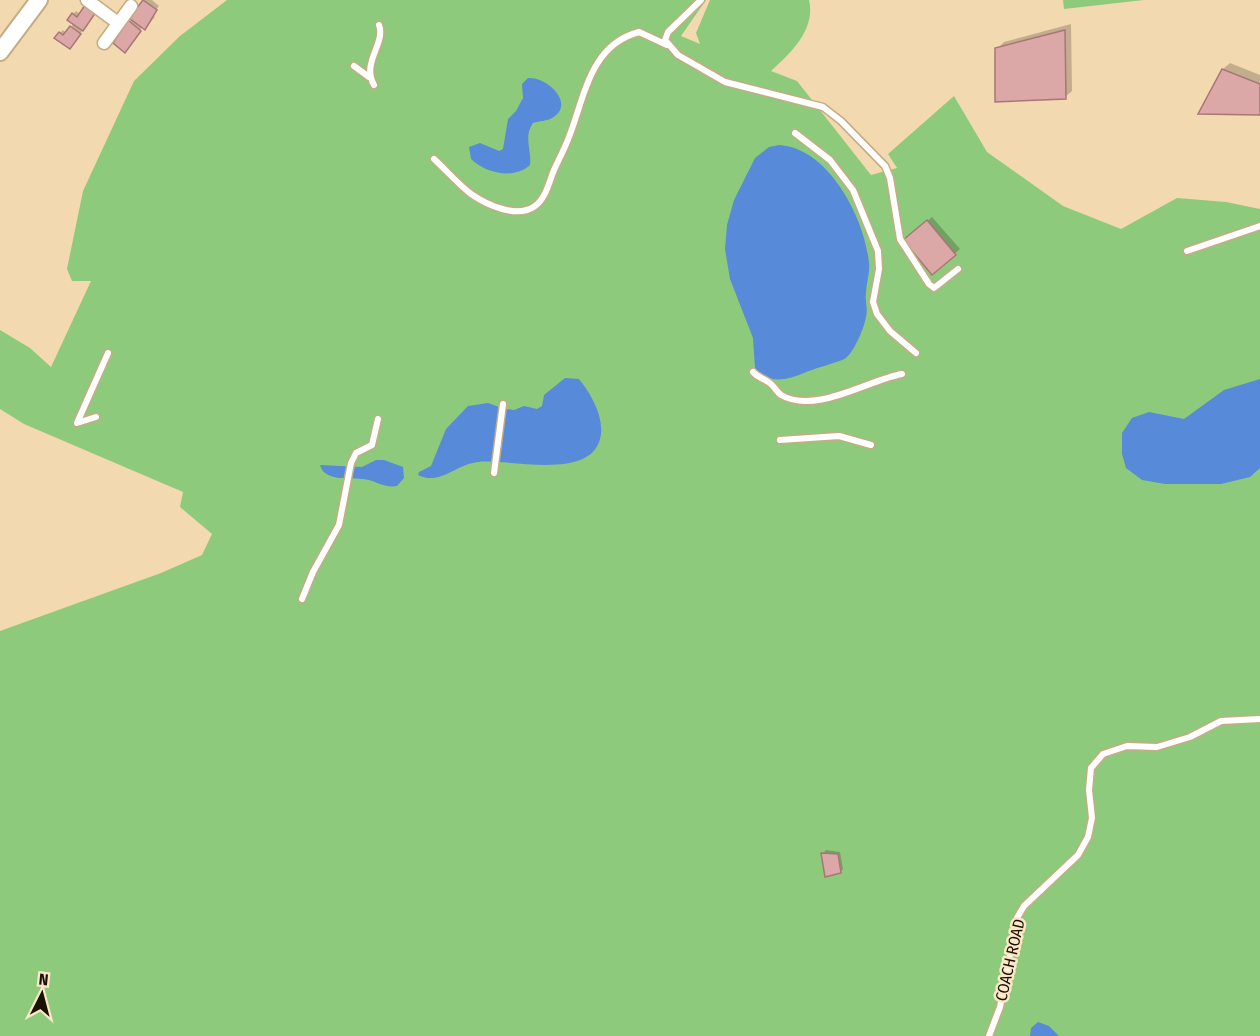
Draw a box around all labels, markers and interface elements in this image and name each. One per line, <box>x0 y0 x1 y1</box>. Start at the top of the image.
street label: COACH ROAD <box>991 917 1029 1003</box>
north arrow <box>12 964 72 1024</box>
text: N <box>38 970 49 990</box>

